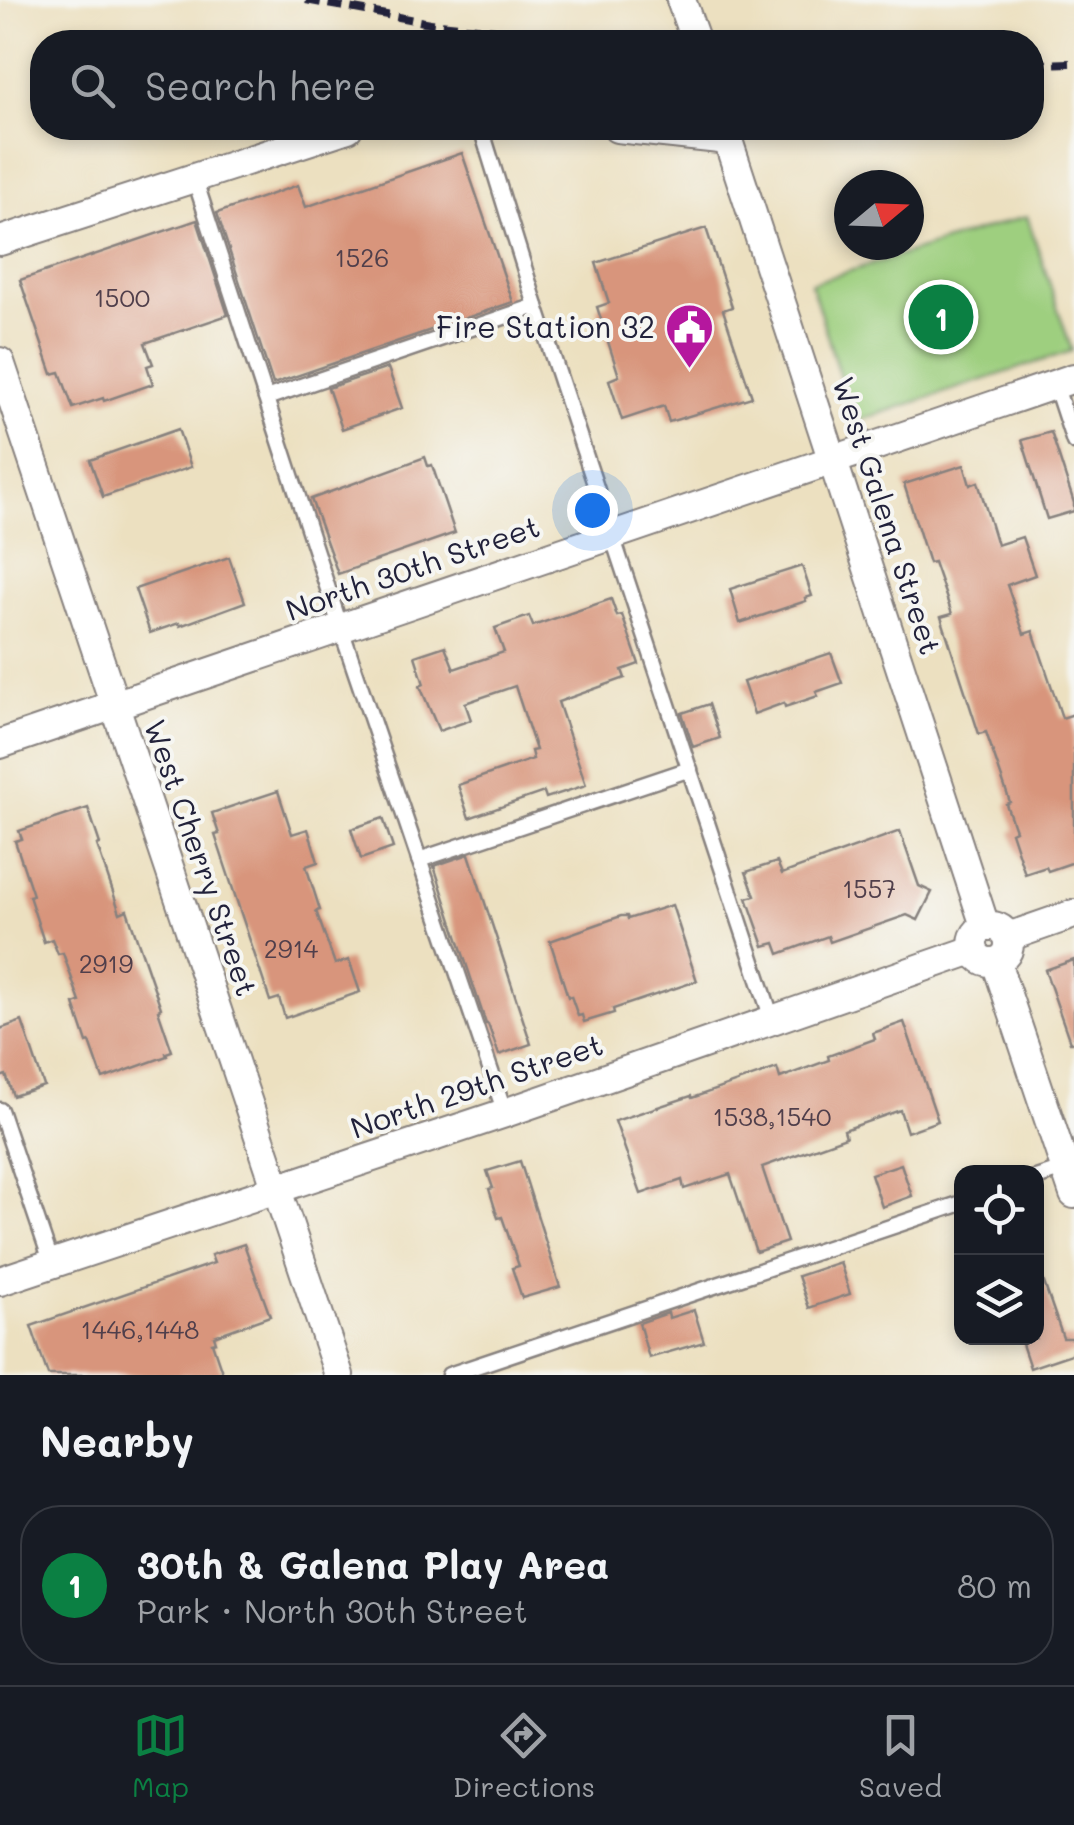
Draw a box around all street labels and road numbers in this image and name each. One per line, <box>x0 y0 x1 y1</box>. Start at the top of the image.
street label: West Galena Street <box>824 371 952 659</box>
street label: North 30th Street <box>280 505 545 629</box>
street label: West Cherry Street <box>136 714 268 1001</box>
street label: North 29th Street <box>345 1023 608 1147</box>

